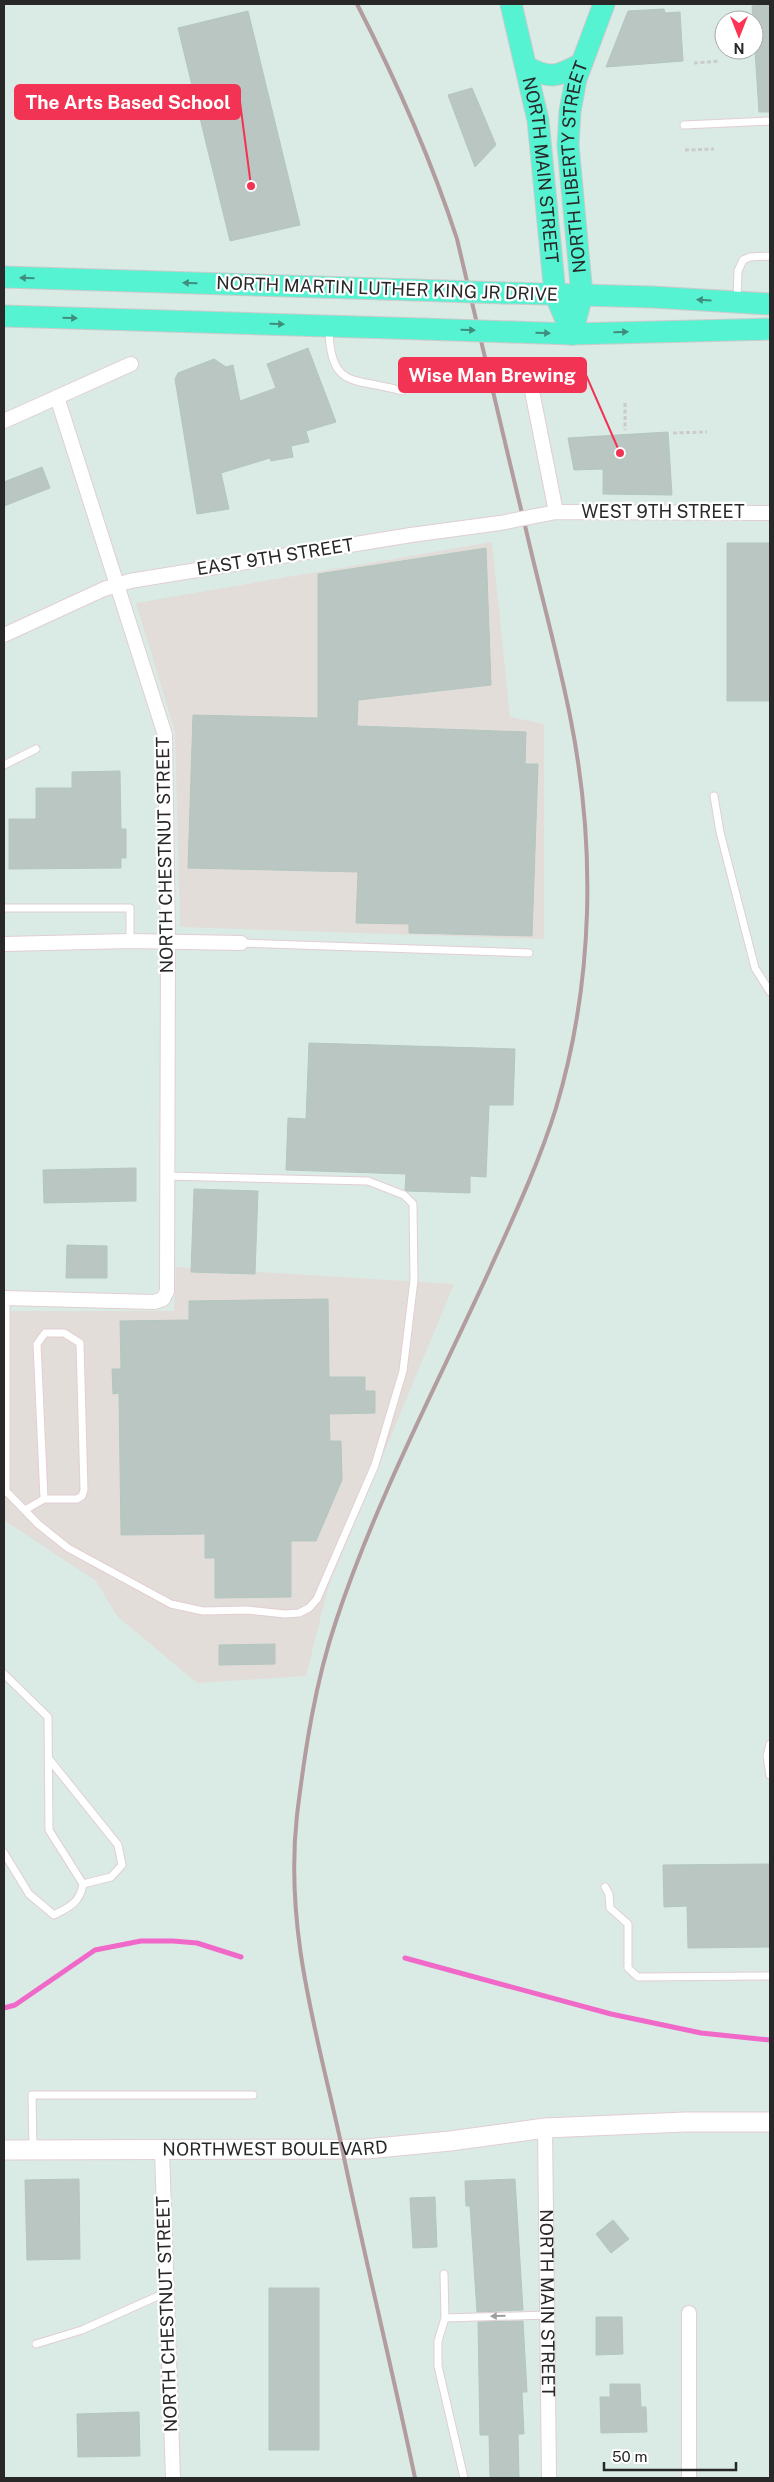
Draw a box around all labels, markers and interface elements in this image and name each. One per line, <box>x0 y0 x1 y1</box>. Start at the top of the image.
north arrow <box>714 10 764 60</box>
text: N <box>734 40 744 56</box>
street label: NORTH LIBERTY STREET <box>557 58 592 274</box>
street label: NORTH MAIN STREET <box>518 75 563 264</box>
callout: The Arts Based School <box>15 85 240 119</box>
text: The Arts Based School <box>26 91 230 113</box>
street label: NORTH MARTIN LUTHER KING JR DRIVE <box>216 272 558 305</box>
one-way arrow <box>19 274 35 282</box>
one-way arrow <box>182 278 198 286</box>
one-way arrow <box>696 296 712 304</box>
one-way arrow <box>62 314 78 322</box>
one-way arrow <box>269 321 285 329</box>
one-way arrow <box>460 327 476 335</box>
one-way arrow <box>613 328 629 336</box>
one-way arrow <box>535 329 551 337</box>
callout: Wise Man Brewing <box>399 358 586 392</box>
text: Wise Man Brewing <box>408 364 576 386</box>
street label: WEST 9TH STREET <box>581 501 745 522</box>
street label: EAST 9TH STREET <box>195 534 355 579</box>
street label: NORTH CHESTNUT STREET <box>152 736 177 974</box>
street label: NORTHWEST BOULEVARD <box>162 2136 388 2160</box>
street label: NORTH CHESTNUT STREET <box>152 2195 181 2433</box>
street label: NORTH MAIN STREET <box>536 2209 559 2397</box>
one-way arrow <box>490 2312 506 2320</box>
scale bar <box>604 2440 736 2472</box>
text: 50 m <box>612 2448 647 2465</box>

